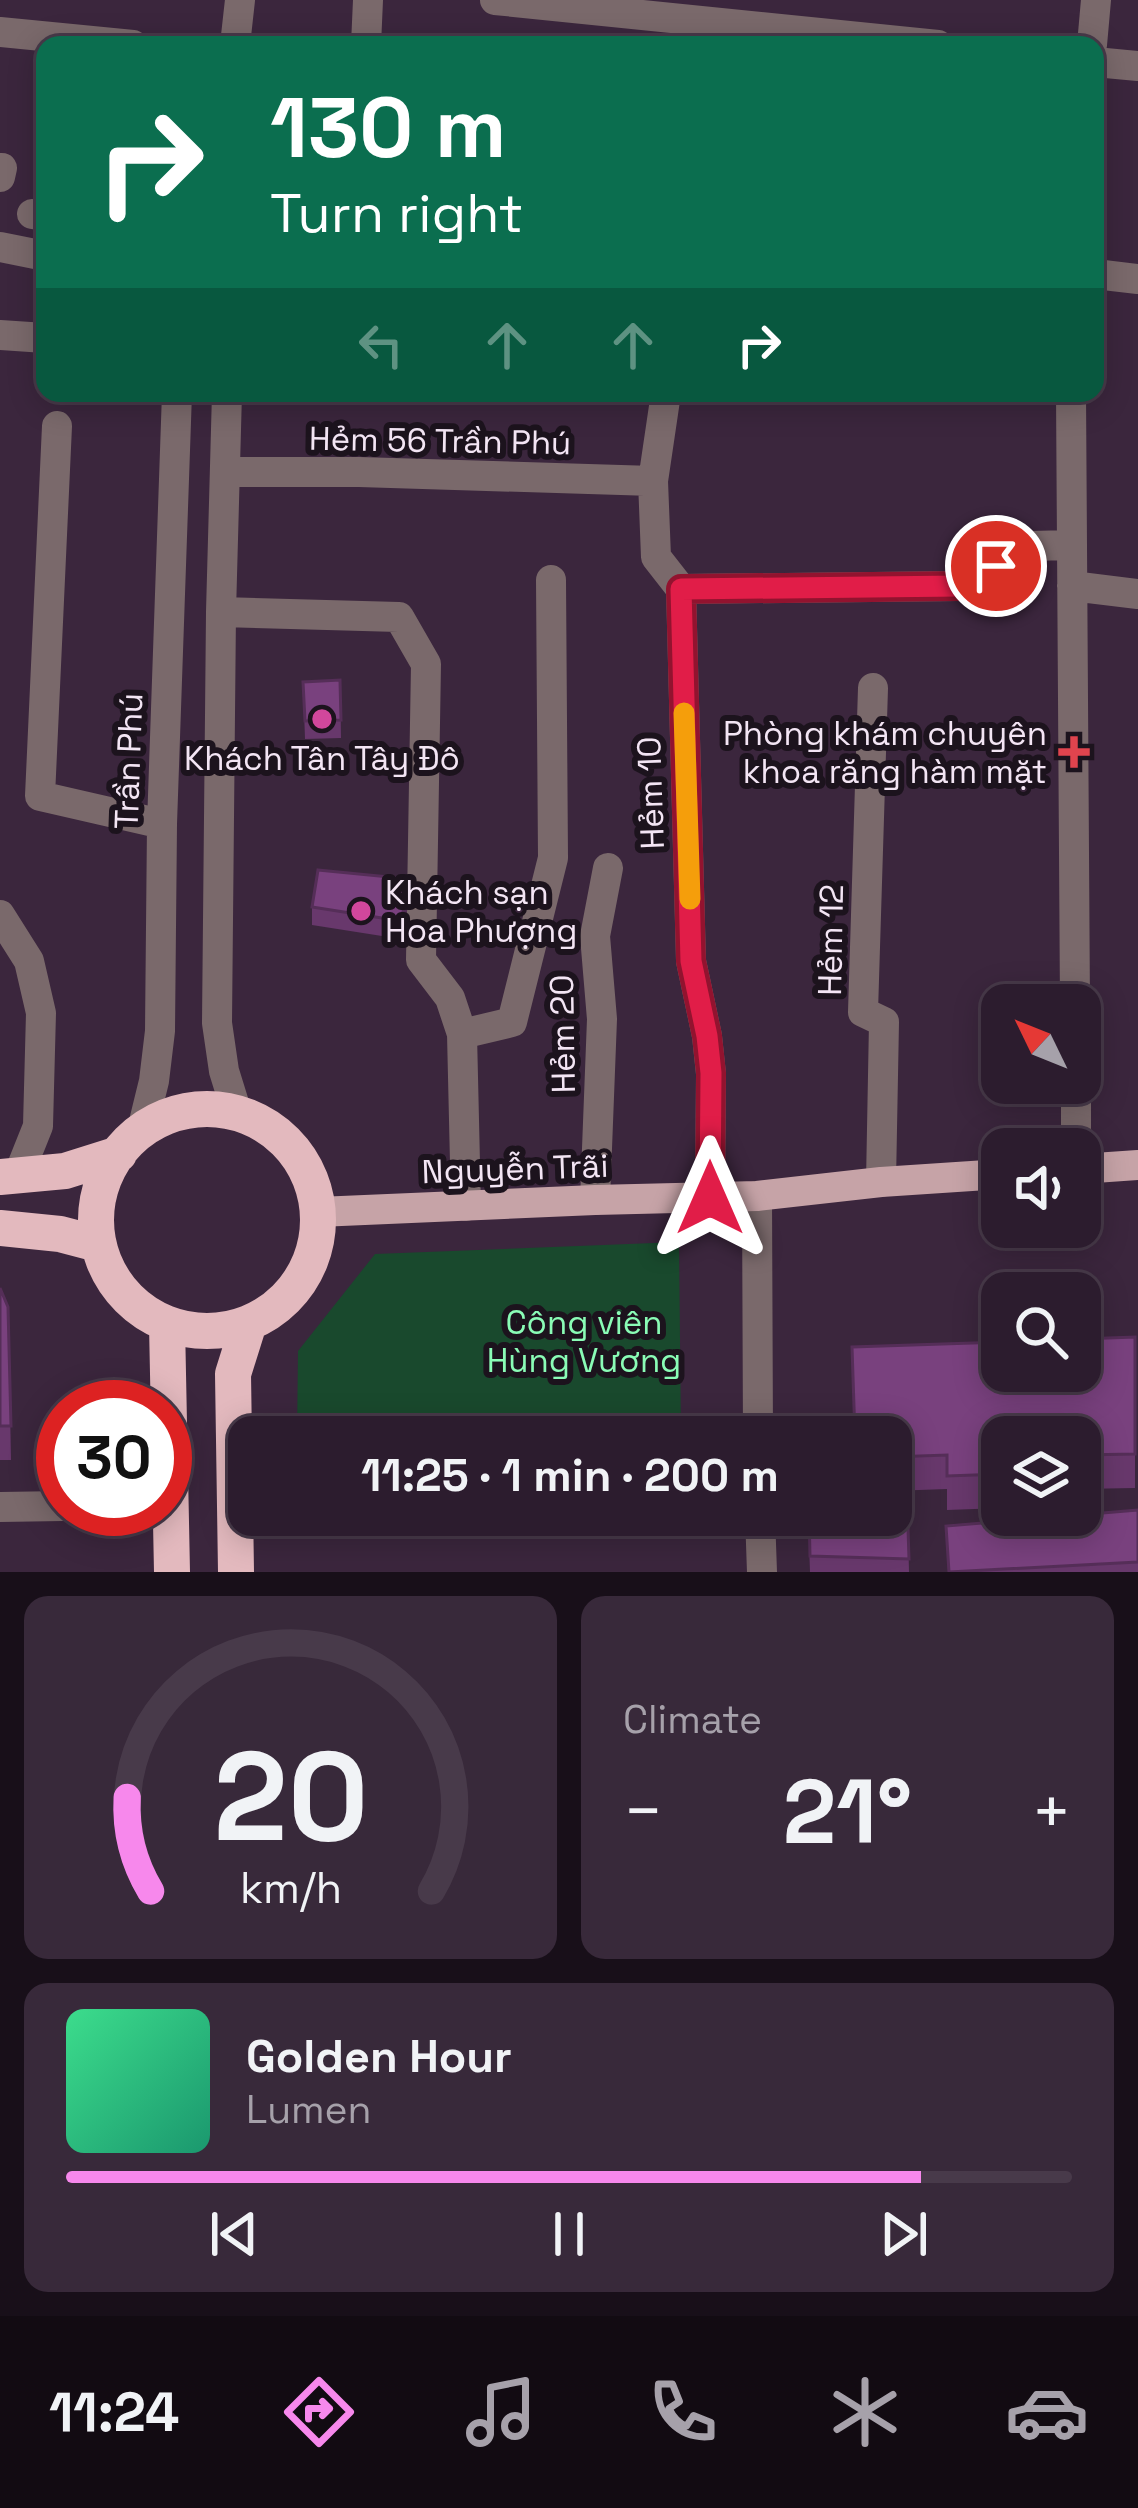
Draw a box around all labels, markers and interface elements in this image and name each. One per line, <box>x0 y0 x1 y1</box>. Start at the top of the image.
text: 130 m <box>270 74 507 182</box>
icon: right <box>72 84 228 240</box>
text: Turn right <box>270 179 523 248</box>
icon: left <box>348 312 414 378</box>
icon: ahead <box>474 312 540 378</box>
icon: ahead <box>600 312 666 378</box>
icon: right <box>726 312 792 378</box>
street label: Hẻm 56 Trần Phú <box>309 418 571 464</box>
pin <box>945 515 1047 617</box>
icon: arrive <box>963 533 1029 599</box>
street label: Trần Phú <box>106 692 152 830</box>
marker: Khách Tân Tây Đô <box>309 706 335 732</box>
place label: Phòng khám chuyên khoa răng hàm mặt <box>723 713 1047 793</box>
street label: Hẻm 10 <box>628 736 674 850</box>
marker: Phòng khám chuyên khoa răng hàm mặt <box>1058 736 1090 768</box>
place label: Khách Tân Tây Đô <box>184 738 460 780</box>
place label: Khách sạn Hoa Phượng <box>385 872 577 952</box>
street label: Hẻm 12 <box>809 884 853 996</box>
marker: Khách sạn Hoa Phượng <box>348 898 374 924</box>
street label: Hẻm 20 <box>541 974 585 1094</box>
north arrow <box>981 984 1101 1104</box>
map controls <box>981 984 1101 1536</box>
button: sound <box>981 1128 1101 1248</box>
position arrow <box>647 1135 773 1261</box>
street label: Nguyễn Trãi <box>421 1145 609 1193</box>
button: search <box>981 1272 1101 1392</box>
park label: Công viên Hùng Vương <box>487 1302 681 1382</box>
speed limit sign: 30 <box>36 1380 192 1536</box>
button: layers <box>981 1416 1101 1536</box>
text: 11:25 · 1 min · 200 m <box>361 1447 779 1504</box>
text: Climate <box>623 1695 762 1744</box>
text: 20 <box>213 1717 368 1876</box>
text: 21° <box>783 1754 912 1869</box>
text: − <box>623 1769 664 1853</box>
text: + <box>1031 1769 1072 1853</box>
text: km/h <box>239 1860 342 1915</box>
text: Golden Hour <box>246 2028 512 2085</box>
text: Lumen <box>246 2085 372 2134</box>
icon: previous <box>201 2201 267 2267</box>
icon: pause <box>536 2201 602 2267</box>
icon: next <box>871 2201 937 2267</box>
icon: directions <box>277 2370 361 2454</box>
icon: music <box>459 2370 543 2454</box>
icon: phone <box>641 2370 725 2454</box>
icon: climate <box>823 2370 907 2454</box>
icon: car <box>1005 2370 1089 2454</box>
text: 11:24 <box>49 2378 179 2447</box>

